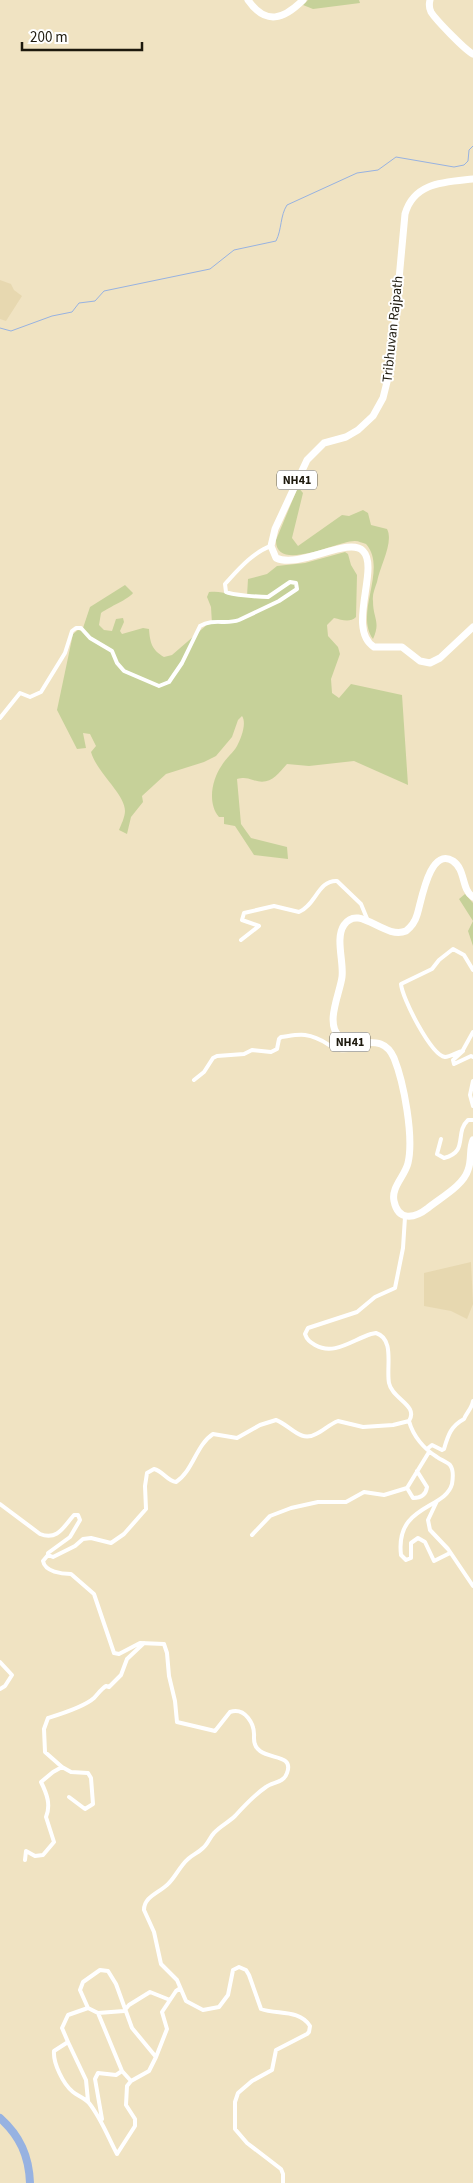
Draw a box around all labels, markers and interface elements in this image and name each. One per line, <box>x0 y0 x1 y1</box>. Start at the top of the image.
scale bar <box>22 20 142 52</box>
text: 200 m <box>30 27 68 48</box>
street label: Tribhuvan Rajpath <box>377 275 409 383</box>
road number: NH41 <box>277 470 317 490</box>
road number: NH41 <box>330 1032 370 1052</box>

